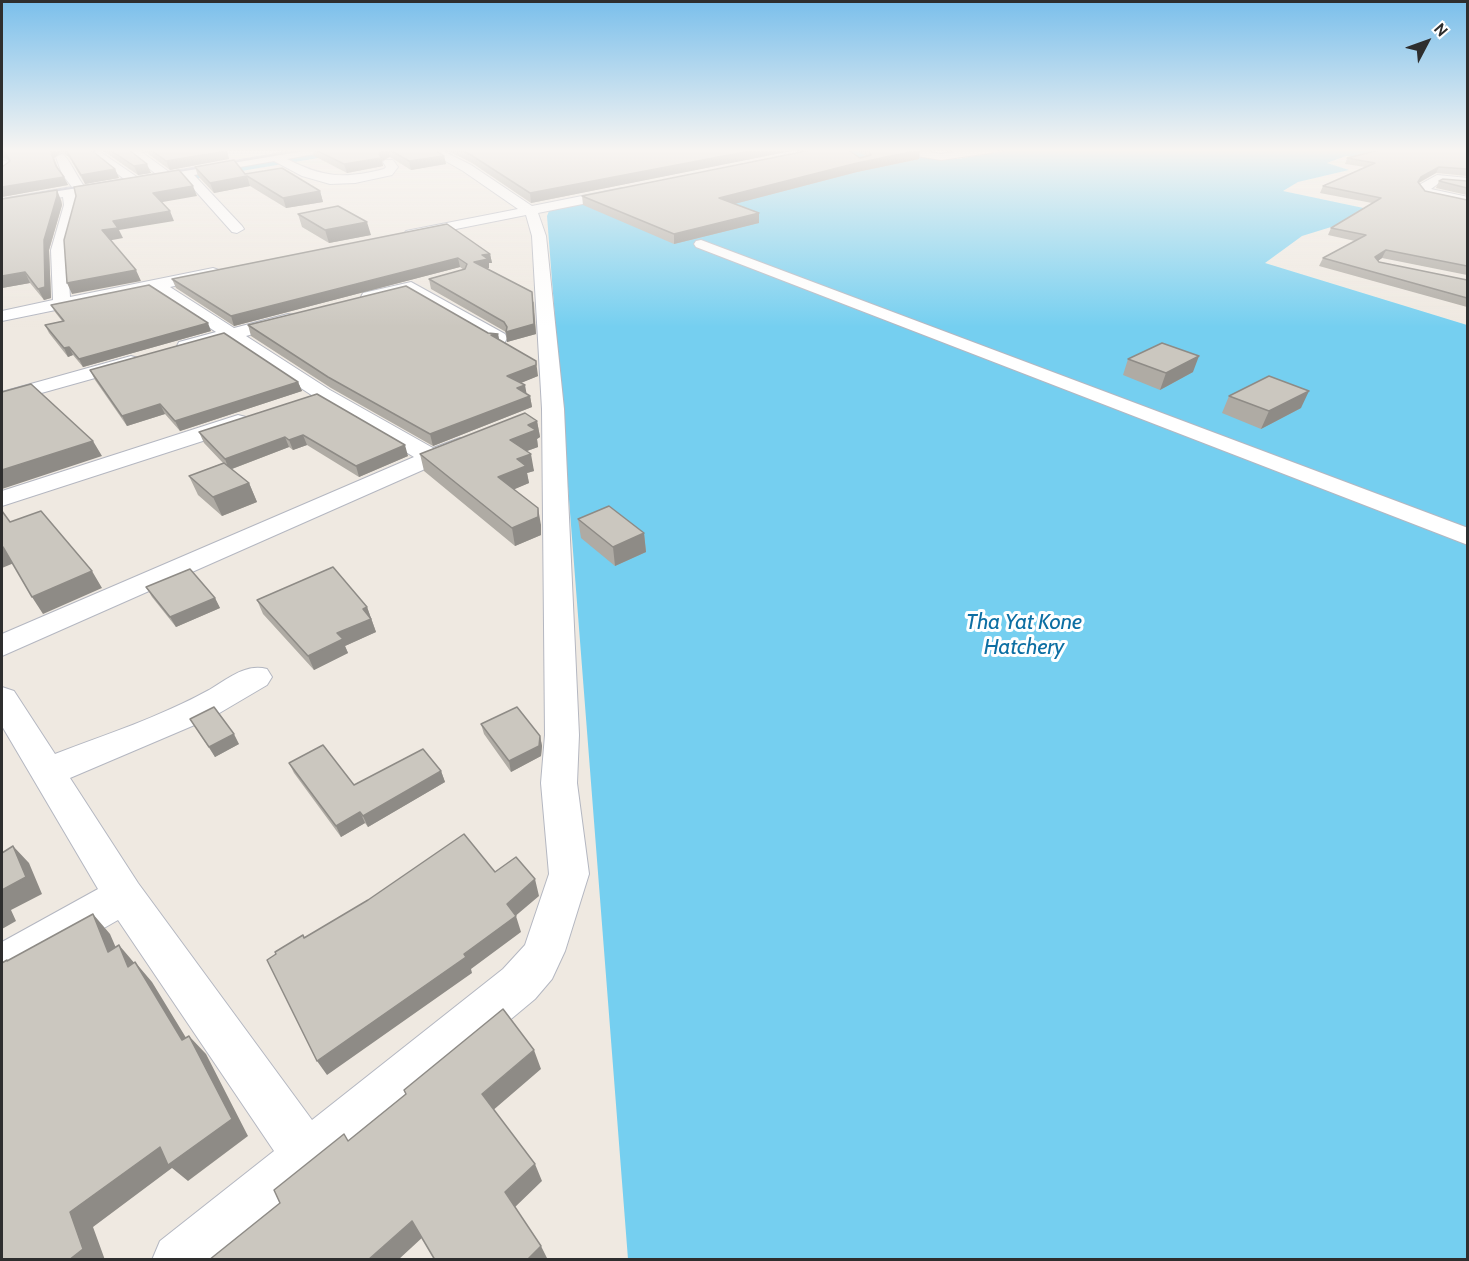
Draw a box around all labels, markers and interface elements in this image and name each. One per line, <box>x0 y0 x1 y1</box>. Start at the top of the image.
north arrow <box>1397 12 1457 72</box>
text: N <box>1430 19 1452 40</box>
water label: Tha Yat Kone Hatchery <box>966 610 1082 662</box>

